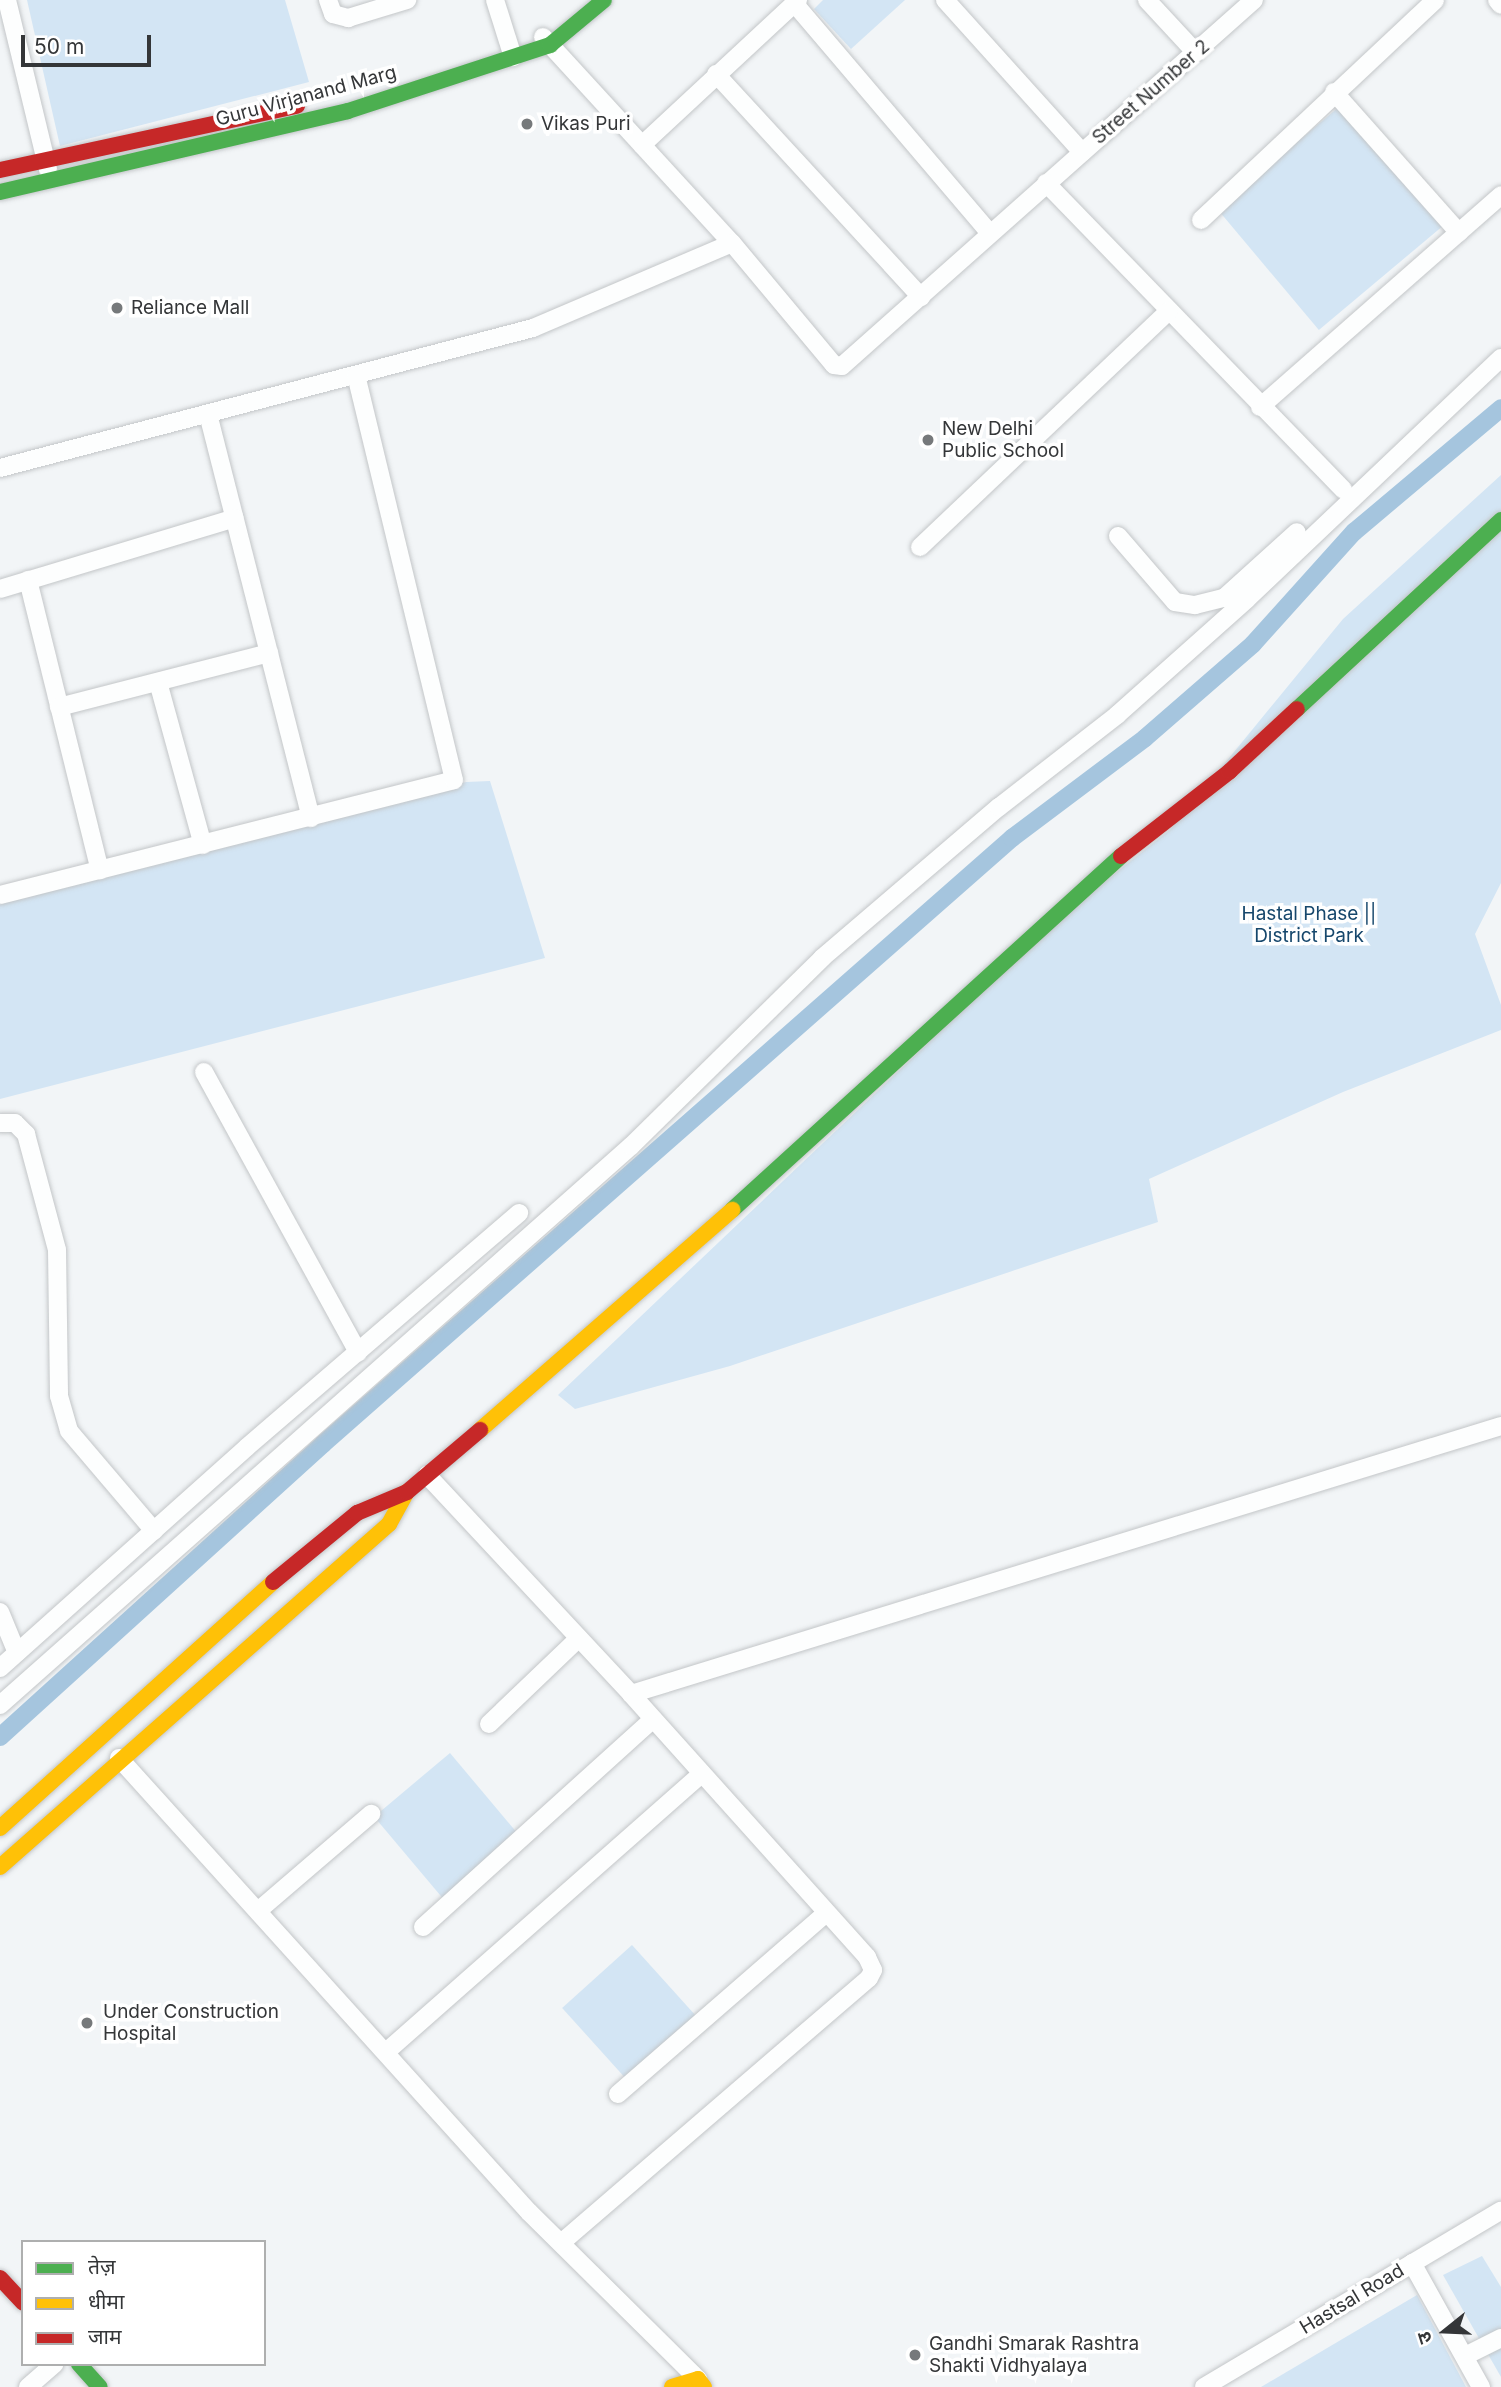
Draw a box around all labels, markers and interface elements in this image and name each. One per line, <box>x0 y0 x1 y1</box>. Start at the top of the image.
scale bar <box>24 21 154 65</box>
text: 50 m <box>34 34 84 59</box>
street label: Street Number 2 <box>1088 35 1214 149</box>
street label: Guru Virjanand Marg <box>213 61 399 131</box>
place label: Vikas Puri <box>541 113 631 135</box>
marker: Vikas Puri <box>519 116 535 132</box>
place label: Reliance Mall <box>131 297 249 319</box>
marker: Reliance Mall <box>109 300 125 316</box>
place label: New Delhi Public School <box>942 418 1064 462</box>
marker: New Delhi Public School <box>920 432 936 448</box>
park label: Hastal Phase || District Park <box>1242 903 1376 947</box>
place label: Under Construction Hospital <box>103 2001 279 2045</box>
marker: Under Construction Hospital <box>77 2013 97 2033</box>
legend <box>21 2240 266 2366</box>
text: तेज़ <box>88 2254 116 2279</box>
street label: Hastsal Road <box>1296 2259 1408 2339</box>
text: धीमा <box>88 2289 124 2314</box>
north arrow <box>1410 2296 1480 2366</box>
text: जाम <box>88 2324 122 2349</box>
text: उ <box>1412 2329 1437 2346</box>
place label: Gandhi Smarak Rashtra Shakti Vidhyalaya <box>929 2333 1139 2377</box>
marker: Gandhi Smarak Rashtra Shakti Vidhyalaya <box>907 2347 923 2363</box>

